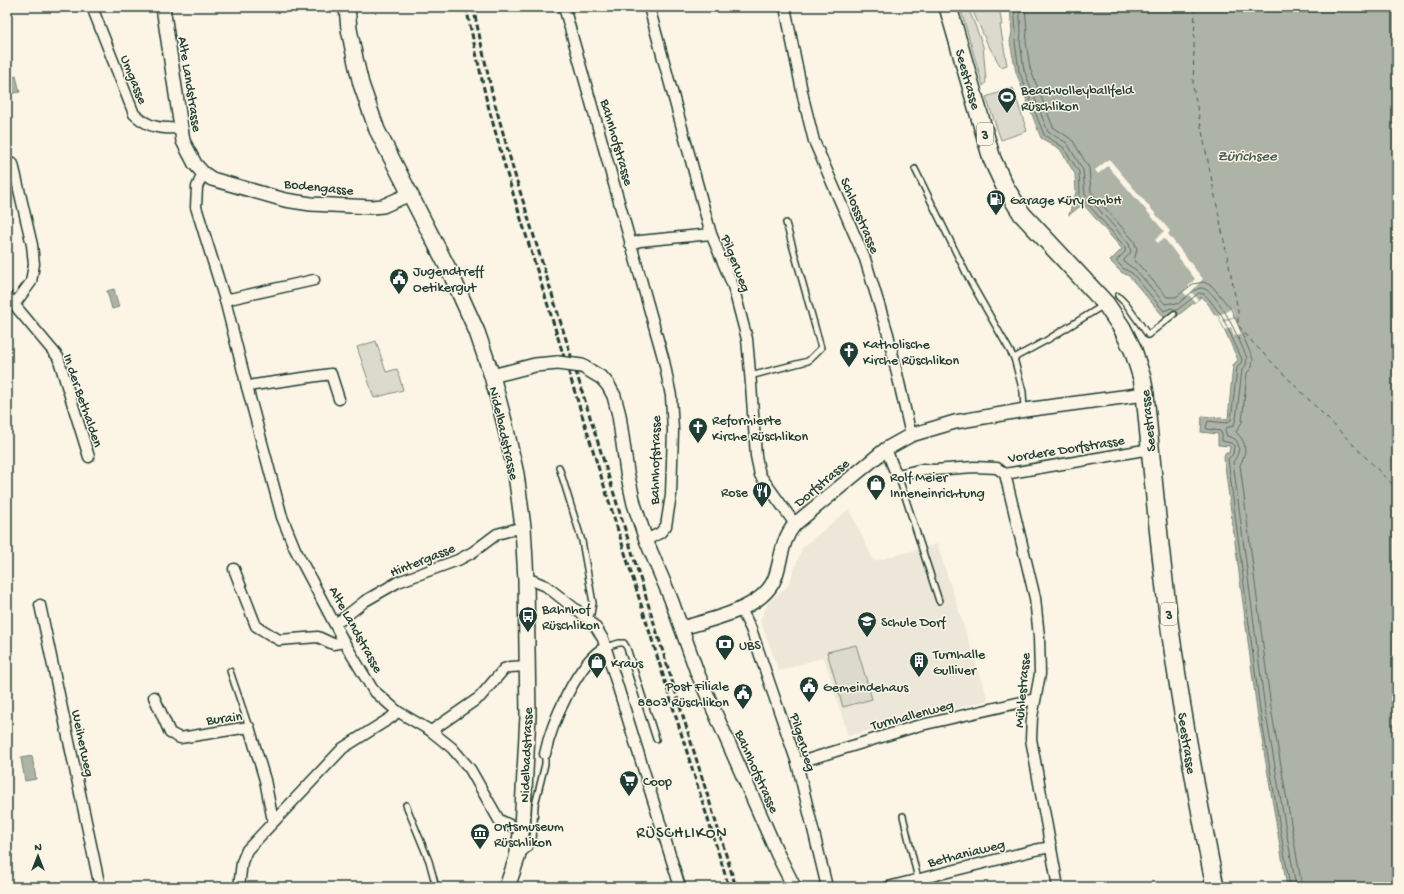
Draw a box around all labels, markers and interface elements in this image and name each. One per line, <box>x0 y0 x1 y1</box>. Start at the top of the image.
street label: Alte Landstrasse <box>173 35 205 134</box>
street label: Seestrasse <box>950 48 984 113</box>
street label: Umgasse <box>115 53 150 108</box>
place label: Beachvolleyballfeld Rüschlikon <box>1020 83 1135 116</box>
sports icon: Beachvolleyballfeld Rüschlikon <box>996 86 1018 114</box>
street label: Bahnhofstrasse <box>595 96 636 189</box>
road number: 3 <box>977 123 993 145</box>
water label: Zürichsee <box>1217 148 1278 166</box>
street label: Bodengasse <box>282 176 355 201</box>
street label: Schlossstrasse <box>835 176 883 257</box>
fuel station icon: Garage Küry GmbH <box>985 188 1007 216</box>
place label: Garage Küry GmbH <box>1010 193 1122 210</box>
street label: Pilgerweg <box>716 232 753 295</box>
place label: Jugendtreff Oetikergut <box>413 264 485 297</box>
public building icon: Jugendtreff Oetikergut <box>388 267 410 295</box>
place label: Katholische Kirche Rüschlikon <box>863 337 959 370</box>
church icon: Katholische Kirche Rüschlikon <box>838 340 860 368</box>
street label: In der Bethalden <box>58 352 106 450</box>
street label: Nidelbadstrasse <box>484 385 522 483</box>
street label: Seestrasse <box>1138 388 1161 452</box>
place label: Reformierte Kirche Rüschlikon <box>712 413 808 446</box>
street label: Bahnhofstrasse <box>647 414 666 506</box>
church icon: Reformierte Kirche Rüschlikon <box>687 416 709 444</box>
street label: Vordere Dorfstrasse <box>1006 433 1127 468</box>
street label: Dorfstrasse <box>791 455 854 513</box>
place label: Rolf Meier Inneneinrichtung <box>890 470 985 503</box>
shop icon: Rolf Meier Inneneinrichtung <box>865 473 887 501</box>
restaurant icon: Rose <box>751 480 773 508</box>
place label: Rose <box>721 485 749 502</box>
street label: Hintergasse <box>388 540 459 582</box>
street label: Alte Landstrasse <box>324 584 386 677</box>
place label: Bahnhof Rüschlikon <box>541 602 600 635</box>
road number: 3 <box>1161 603 1177 625</box>
bus stop icon: Bahnhof Rüschlikon <box>517 605 539 633</box>
school or university icon: Schule Dorf <box>856 610 878 638</box>
place label: Schule Dorf <box>881 615 947 632</box>
bank icon: UBS <box>714 633 736 661</box>
place label: UBS <box>739 638 761 655</box>
place label: Turnhalle Gulliver <box>932 647 986 680</box>
building icon: Turnhalle Gulliver <box>908 650 930 678</box>
shop icon: Kraus <box>586 651 608 679</box>
street label: Mühlestrasse <box>1012 651 1035 728</box>
place label: Kraus <box>611 656 644 673</box>
public building icon: Gemeindehaus <box>798 675 820 703</box>
place label: Post Filiale 8803 Rüschlikon <box>638 679 730 712</box>
place label: Gemeindehaus <box>823 680 909 697</box>
public building icon: Post Filiale 8803 Rüschlikon <box>732 682 754 710</box>
street label: Turnhallenweg <box>868 697 956 736</box>
street label: Nidelbadstrasse <box>517 706 538 803</box>
street label: Weiherweg <box>66 709 97 779</box>
street label: Burain <box>204 709 244 730</box>
street label: Pilgerweg <box>784 711 819 774</box>
street label: Seestrasse <box>1172 711 1199 776</box>
street label: Bahnhofstrasse <box>729 727 782 817</box>
supermarket icon: Coop <box>618 769 640 797</box>
place label: Coop <box>643 774 672 791</box>
place label: Ortsmuseum Rüschlikon <box>494 819 564 852</box>
museum icon: Ortsmuseum Rüschlikon <box>469 822 491 850</box>
district label: RÜSCHLIKON <box>636 825 728 844</box>
north arrow <box>18 836 58 876</box>
street label: Bethaniaweg <box>925 837 1007 872</box>
text: N <box>34 842 42 854</box>

